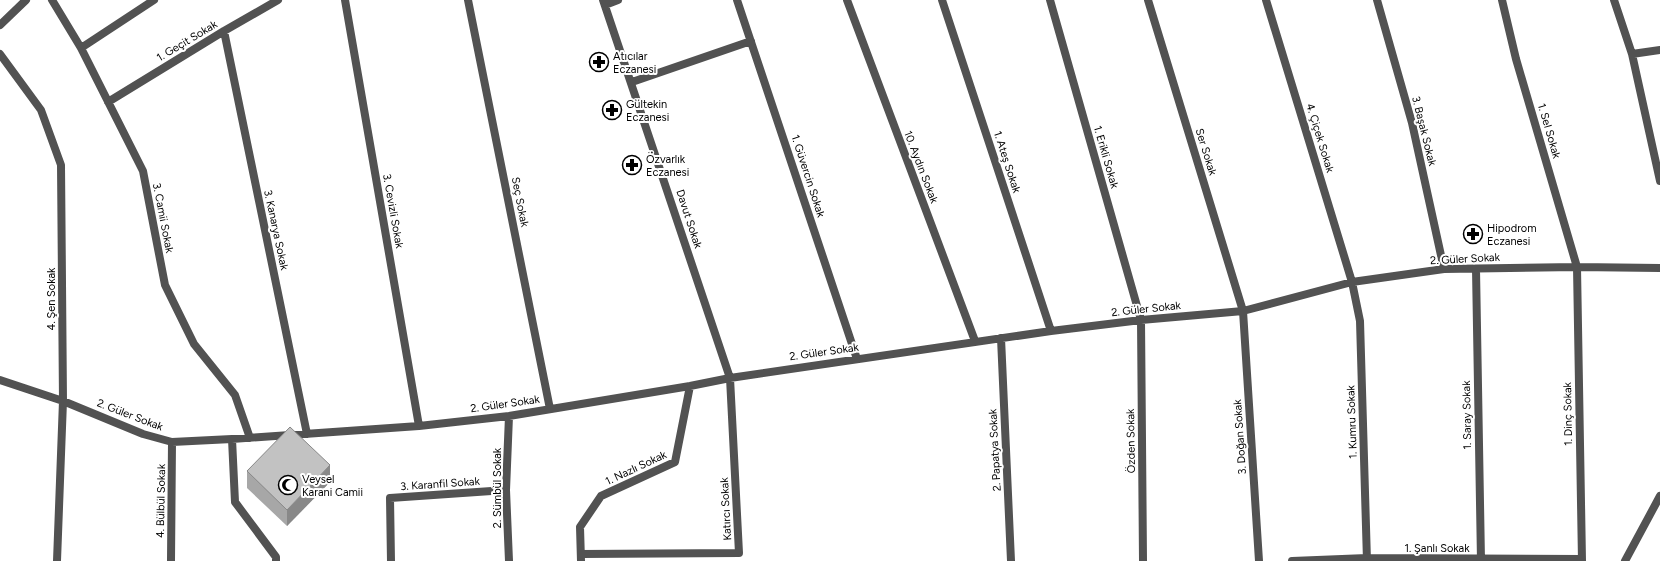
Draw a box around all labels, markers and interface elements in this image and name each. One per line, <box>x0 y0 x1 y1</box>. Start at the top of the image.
street label: 1. Geçit Sokak <box>154 17 220 64</box>
place label: Atıcılar Eczanesi <box>613 50 656 76</box>
pharmacy icon: Atıcılar Eczanesi <box>588 51 610 73</box>
street label: 3. Başak Sokak <box>1409 95 1439 168</box>
place label: Gültekin Eczanesi <box>626 98 669 124</box>
pharmacy icon: Gültekin Eczanesi <box>601 99 623 121</box>
street label: 4. Çiçek Sokak <box>1303 102 1337 175</box>
street label: 1. Sel Sokak <box>1535 102 1563 161</box>
street label: 1. Erikli Sokak <box>1091 124 1121 190</box>
street label: Ser Sokak <box>1193 127 1219 178</box>
street label: 10. Aydın Sokak <box>901 129 941 206</box>
street label: 1. Ateş Sokak <box>991 129 1023 195</box>
street label: 1. Güvercin Sokak <box>789 133 828 220</box>
place label: Özvarlık Eczanesi <box>646 152 689 179</box>
pharmacy icon: Özvarlık Eczanesi <box>621 154 643 176</box>
street label: 3. Cevizli Sokak <box>380 173 406 250</box>
street label: Seç Sokak <box>509 176 531 229</box>
street label: 3. Camii Sokak <box>150 182 176 255</box>
street label: Davut Sokak <box>673 188 705 251</box>
street label: 3. Kanarya Sokak <box>261 189 291 272</box>
place label: Hipodrom Eczanesi <box>1487 222 1537 248</box>
pharmacy icon: Hipodrom Eczanesi <box>1462 223 1484 245</box>
street label: 2. Güler Sokak <box>1430 251 1501 267</box>
street label: 4. Şen Sokak <box>45 267 58 330</box>
street label: 2. Güler Sokak <box>1111 299 1182 319</box>
street label: 2. Güler Sokak <box>789 341 860 363</box>
street label: 1. Saray Sokak <box>1460 380 1474 450</box>
street label: 1. Dinç Sokak <box>1561 381 1575 446</box>
street label: 1. Kumru Sokak <box>1344 384 1360 459</box>
street label: 2. Güler Sokak <box>470 393 541 415</box>
street label: 2. Güler Sokak <box>95 396 166 434</box>
street label: 3. Doğan Sokak <box>1231 398 1249 475</box>
street label: 2. Papatya Sokak <box>986 408 1004 492</box>
street label: Özden Sokak <box>1123 408 1138 473</box>
street label: 2. Sümbül Sokak <box>491 447 504 528</box>
street label: 1. Nazlı Sokak <box>603 448 669 488</box>
street label: 4. Bülbül Sokak <box>154 463 168 538</box>
place label: Veysel Karani Camii <box>302 473 363 499</box>
mosque icon: Veysel Karani Camii <box>277 474 299 496</box>
street label: 3. Karanfil Sokak <box>400 475 481 493</box>
street label: Katırcı Sokak <box>718 476 734 541</box>
street label: 1. Şanlı Sokak <box>1404 542 1470 555</box>

